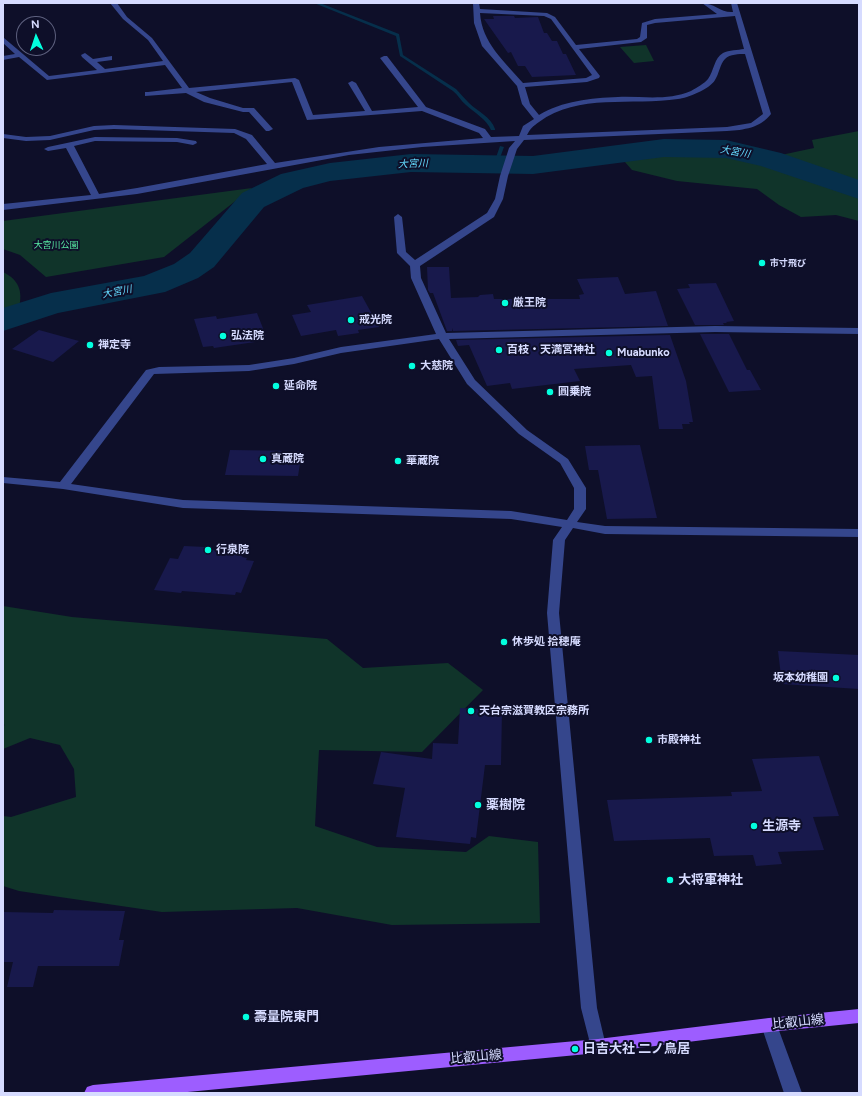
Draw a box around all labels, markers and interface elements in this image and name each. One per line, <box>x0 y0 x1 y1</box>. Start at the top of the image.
north arrow <box>16 16 56 56</box>
text: N <box>31 18 40 31</box>
water label: 大宮川 <box>719 143 751 161</box>
water label: 大宮川 <box>398 157 428 171</box>
park label: 大宮川公園 <box>34 240 78 250</box>
marker: 市寸飛び <box>757 258 767 268</box>
place label: 市寸飛び <box>770 258 806 268</box>
water label: 大宮川 <box>101 283 133 301</box>
place label: 厳王院 <box>513 296 546 310</box>
marker: 厳王院 <box>500 298 510 308</box>
place label: 戒光院 <box>359 313 392 327</box>
marker: 戒光院 <box>346 315 356 325</box>
place label: 弘法院 <box>231 329 264 343</box>
marker: 弘法院 <box>218 331 228 341</box>
place label: 禅定寺 <box>98 338 131 352</box>
marker: 禅定寺 <box>85 340 95 350</box>
place label: 百枝・天満宮神社 <box>507 343 595 357</box>
marker: 百枝・天満宮神社 <box>494 345 504 355</box>
place label: Muabunko <box>617 346 670 360</box>
marker: Muabunko <box>604 348 614 358</box>
place label: 大慈院 <box>420 359 453 373</box>
marker: 大慈院 <box>407 361 417 371</box>
place label: 延命院 <box>284 379 317 393</box>
marker: 延命院 <box>271 381 281 391</box>
place label: 圓乗院 <box>558 385 591 399</box>
marker: 圓乗院 <box>545 387 555 397</box>
place label: 真蔵院 <box>271 452 304 466</box>
marker: 真蔵院 <box>258 454 268 464</box>
place label: 華蔵院 <box>406 454 439 468</box>
marker: 華蔵院 <box>393 456 403 466</box>
place label: 行泉院 <box>216 543 249 557</box>
marker: 行泉院 <box>203 545 213 555</box>
place label: 休歩処 拾穂庵 <box>512 635 581 649</box>
marker: 休歩処 拾穂庵 <box>499 637 509 647</box>
place label: 坂本幼稚園 <box>773 671 828 685</box>
marker: 坂本幼稚園 <box>831 673 841 683</box>
place label: 天台宗滋賀教区宗務所 <box>479 704 589 718</box>
marker: 天台宗滋賀教区宗務所 <box>466 706 476 716</box>
place label: 市殿神社 <box>657 733 701 747</box>
marker: 市殿神社 <box>644 735 654 745</box>
place label: 薬樹院 <box>486 797 525 813</box>
marker: 薬樹院 <box>473 800 483 810</box>
place label: 生源寺 <box>762 818 801 834</box>
marker: 生源寺 <box>749 821 759 831</box>
place label: 大将軍神社 <box>678 872 743 888</box>
marker: 大将軍神社 <box>665 875 675 885</box>
place label: 壽量院東門 <box>254 1009 319 1025</box>
marker: 壽量院東門 <box>241 1012 251 1022</box>
street label: 比叡山線 <box>771 1012 825 1032</box>
place label: 日吉大社 二ノ鳥居 <box>583 1041 690 1057</box>
marker: 日吉大社 二ノ鳥居 <box>570 1044 580 1054</box>
street label: 比叡山線 <box>449 1047 503 1067</box>

